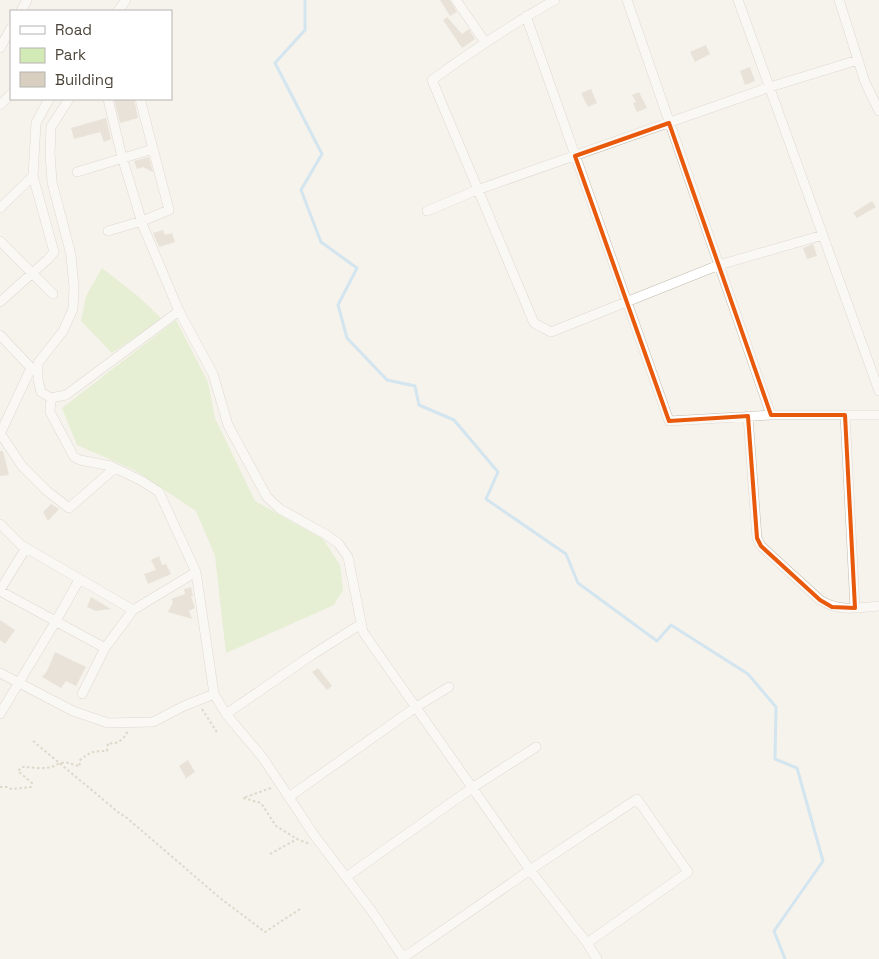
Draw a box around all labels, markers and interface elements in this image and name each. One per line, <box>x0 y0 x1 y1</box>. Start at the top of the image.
legend <box>10 10 172 100</box>
text: Road <box>55 20 92 39</box>
text: Park <box>55 45 86 64</box>
text: Building <box>55 70 114 89</box>

